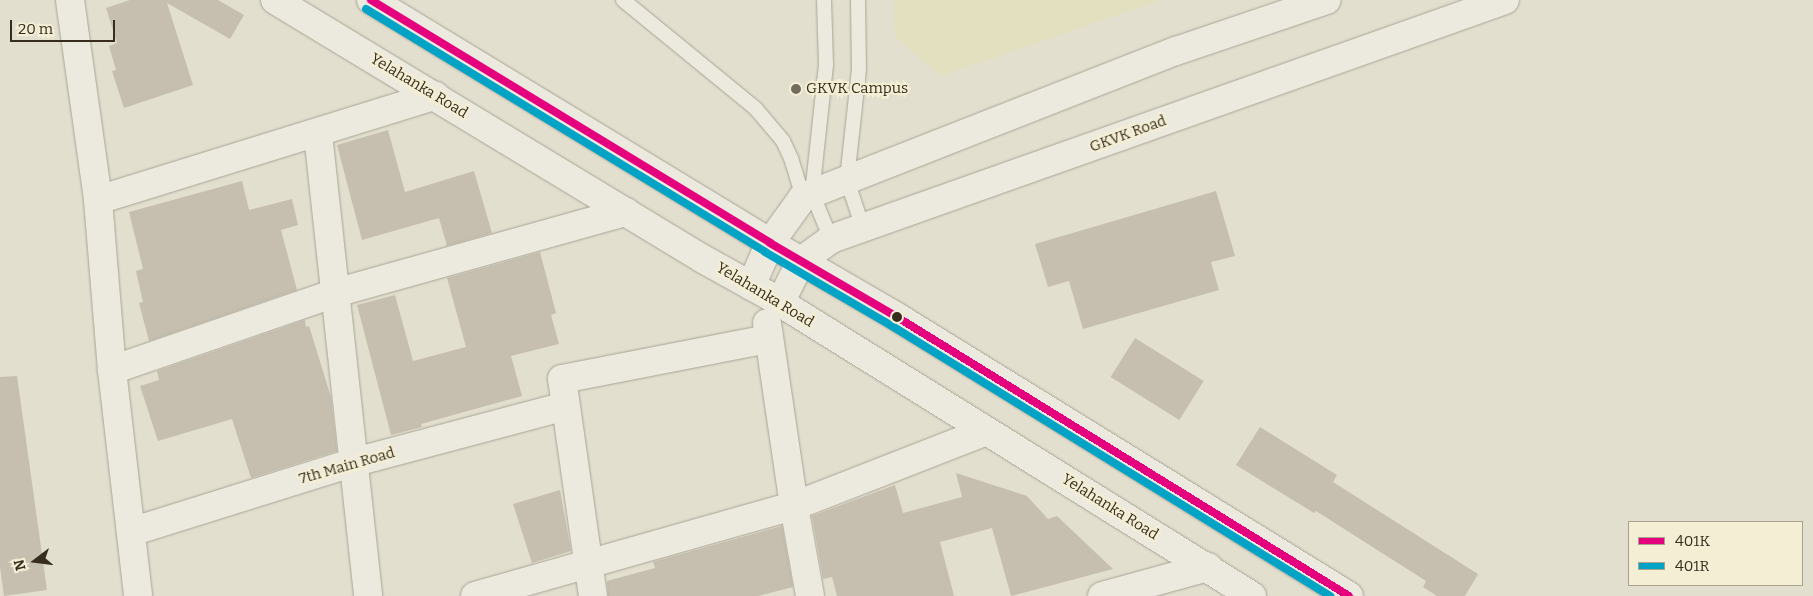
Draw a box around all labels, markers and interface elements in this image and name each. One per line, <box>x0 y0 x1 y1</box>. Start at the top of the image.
scale bar <box>12 10 118 42</box>
text: 20 m <box>18 20 53 38</box>
street label: Yelahanka Road <box>367 50 471 122</box>
place label: GKVK Campus <box>806 80 908 98</box>
marker: GKVK Campus <box>790 83 802 95</box>
street label: GKVK Road <box>1087 112 1169 156</box>
street label: Yelahanka Road <box>713 259 817 331</box>
unlabelled marker <box>892 312 902 322</box>
street label: 7th Main Road <box>297 444 397 488</box>
street label: Yelahanka Road <box>1058 470 1162 544</box>
legend <box>1628 521 1803 586</box>
text: 401K <box>1675 532 1710 550</box>
north arrow <box>10 536 60 586</box>
text: 401R <box>1675 557 1709 575</box>
text: N <box>10 558 30 572</box>

